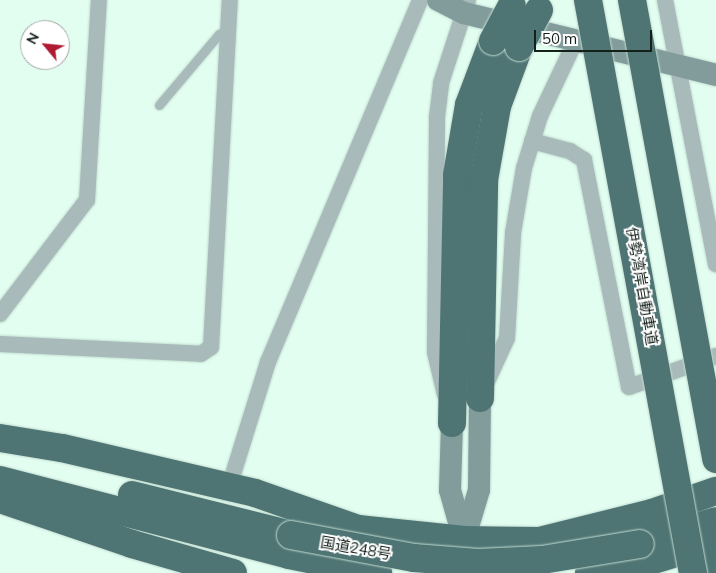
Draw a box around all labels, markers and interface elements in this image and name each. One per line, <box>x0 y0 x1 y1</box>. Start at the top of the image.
north arrow <box>20 20 70 70</box>
scale bar <box>536 20 654 52</box>
text: 50 m <box>542 29 577 48</box>
text: N <box>22 30 43 47</box>
street label: 伊勢湾岸自動車道 <box>623 225 661 347</box>
street label: 国道248号 <box>319 533 393 563</box>

